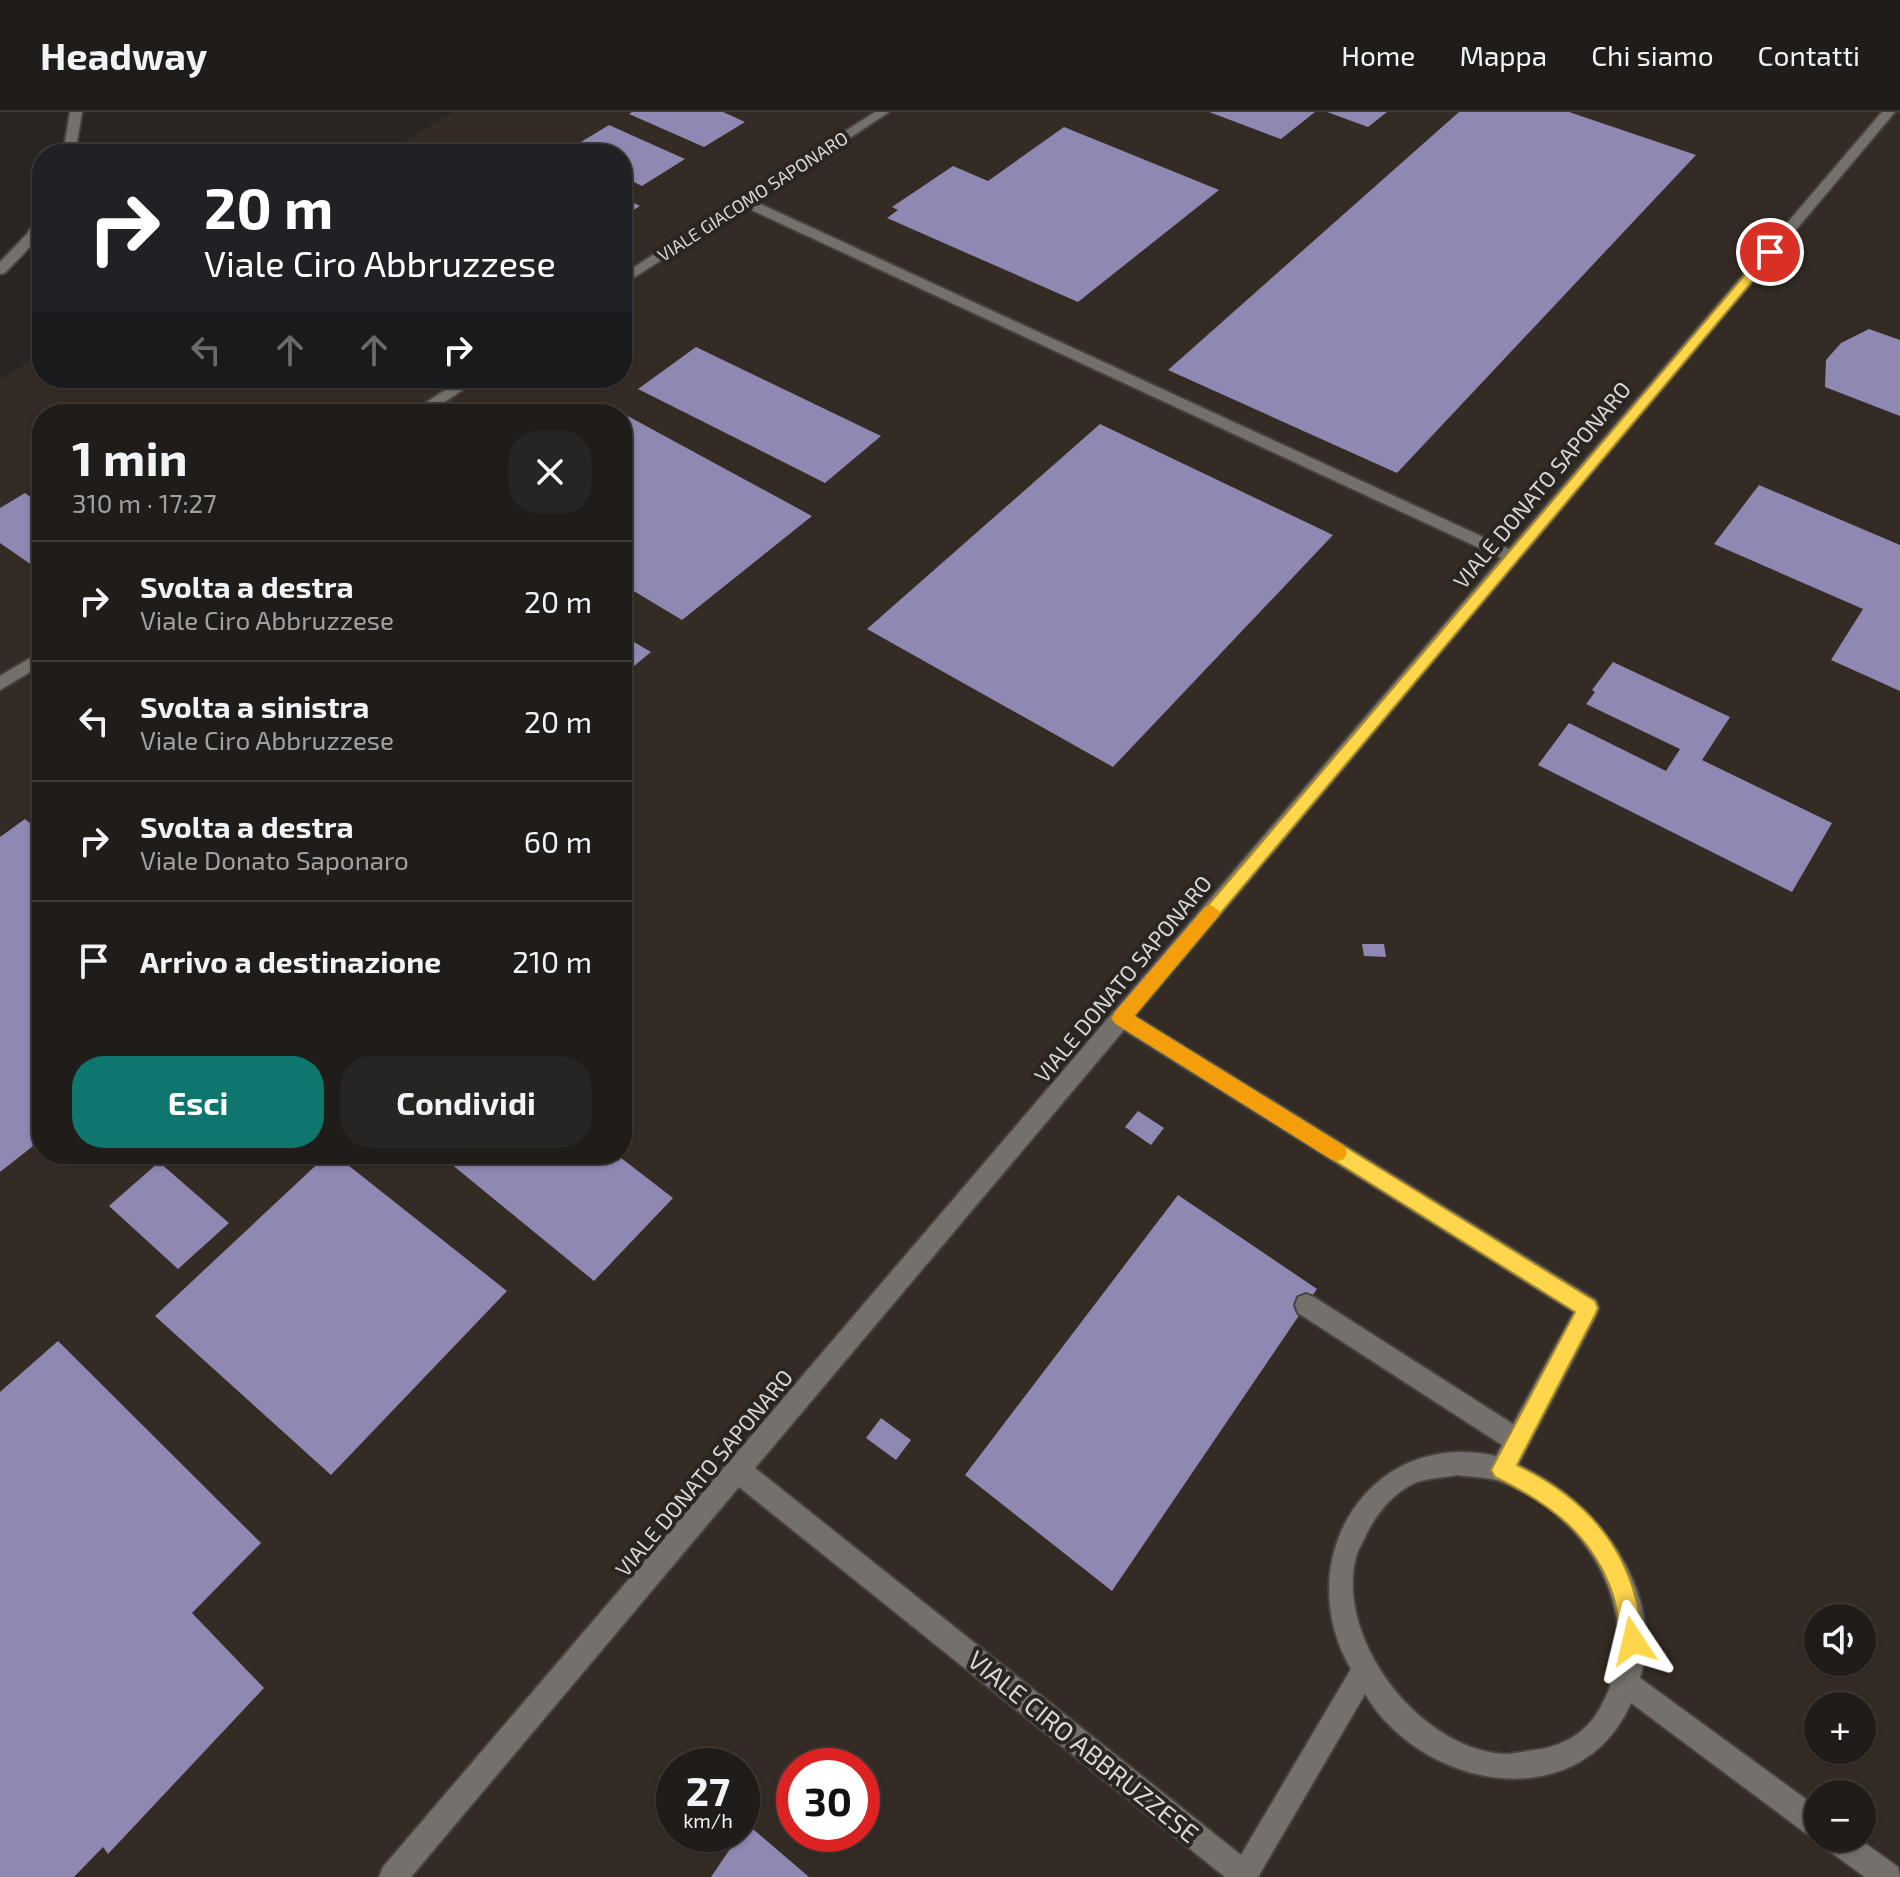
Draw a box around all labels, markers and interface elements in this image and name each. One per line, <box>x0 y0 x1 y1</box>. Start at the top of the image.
text: Headway <box>40 32 207 78</box>
text: Home <box>1341 38 1415 72</box>
text: Mappa <box>1459 38 1547 72</box>
text: Chi siamo <box>1591 38 1714 72</box>
text: Contatti <box>1758 38 1860 72</box>
street label: VIALE GIACOMO SAPONARO <box>653 126 852 266</box>
text: 20 m <box>204 173 333 240</box>
icon: right <box>72 176 176 280</box>
pin <box>1736 218 1804 286</box>
icon: arrive <box>1748 230 1792 274</box>
text: Viale Ciro Abbruzzese <box>204 241 556 284</box>
icon: left <box>184 328 228 372</box>
icon: ahead <box>268 328 312 372</box>
icon: ahead <box>352 328 396 372</box>
icon: right <box>436 328 480 372</box>
street label: VIALE DONATO SAPONARO <box>1447 376 1635 593</box>
text: 1 min <box>72 428 188 486</box>
button: close <box>508 430 592 514</box>
text: 310 m · 17:27 <box>72 487 217 518</box>
text: Svolta a destra <box>140 568 354 604</box>
icon: right <box>72 579 116 623</box>
text: 20 m <box>524 583 592 619</box>
text: Viale Ciro Abbruzzese <box>140 604 394 635</box>
text: Svolta a sinistra <box>140 688 369 724</box>
icon: left <box>72 699 116 743</box>
text: 20 m <box>524 703 592 739</box>
text: Viale Ciro Abbruzzese <box>140 724 394 755</box>
text: Svolta a destra <box>140 808 354 844</box>
icon: right <box>72 819 116 863</box>
text: 60 m <box>524 823 592 859</box>
text: Viale Donato Saponaro <box>140 844 409 875</box>
street label: VIALE DONATO SAPONARO <box>1028 870 1216 1087</box>
icon: arrive <box>72 939 116 983</box>
text: Arrivo a destinazione <box>140 943 441 979</box>
text: 210 m <box>512 943 592 979</box>
button: Esci <box>72 1056 324 1148</box>
button: Condividi <box>340 1056 592 1148</box>
street label: VIALE DONATO SAPONARO <box>609 1364 797 1581</box>
position arrow <box>1591 1599 1675 1683</box>
map controls <box>1804 1604 1876 1852</box>
button: sound <box>1804 1604 1876 1676</box>
street label: VIALE CIRO ABBRUZZESE <box>962 1643 1205 1848</box>
button: + <box>1804 1692 1876 1764</box>
speed limit sign: 30 <box>776 1748 880 1852</box>
text: 27 <box>686 1766 730 1814</box>
button: − <box>1804 1780 1876 1852</box>
text: km/h <box>683 1808 733 1832</box>

